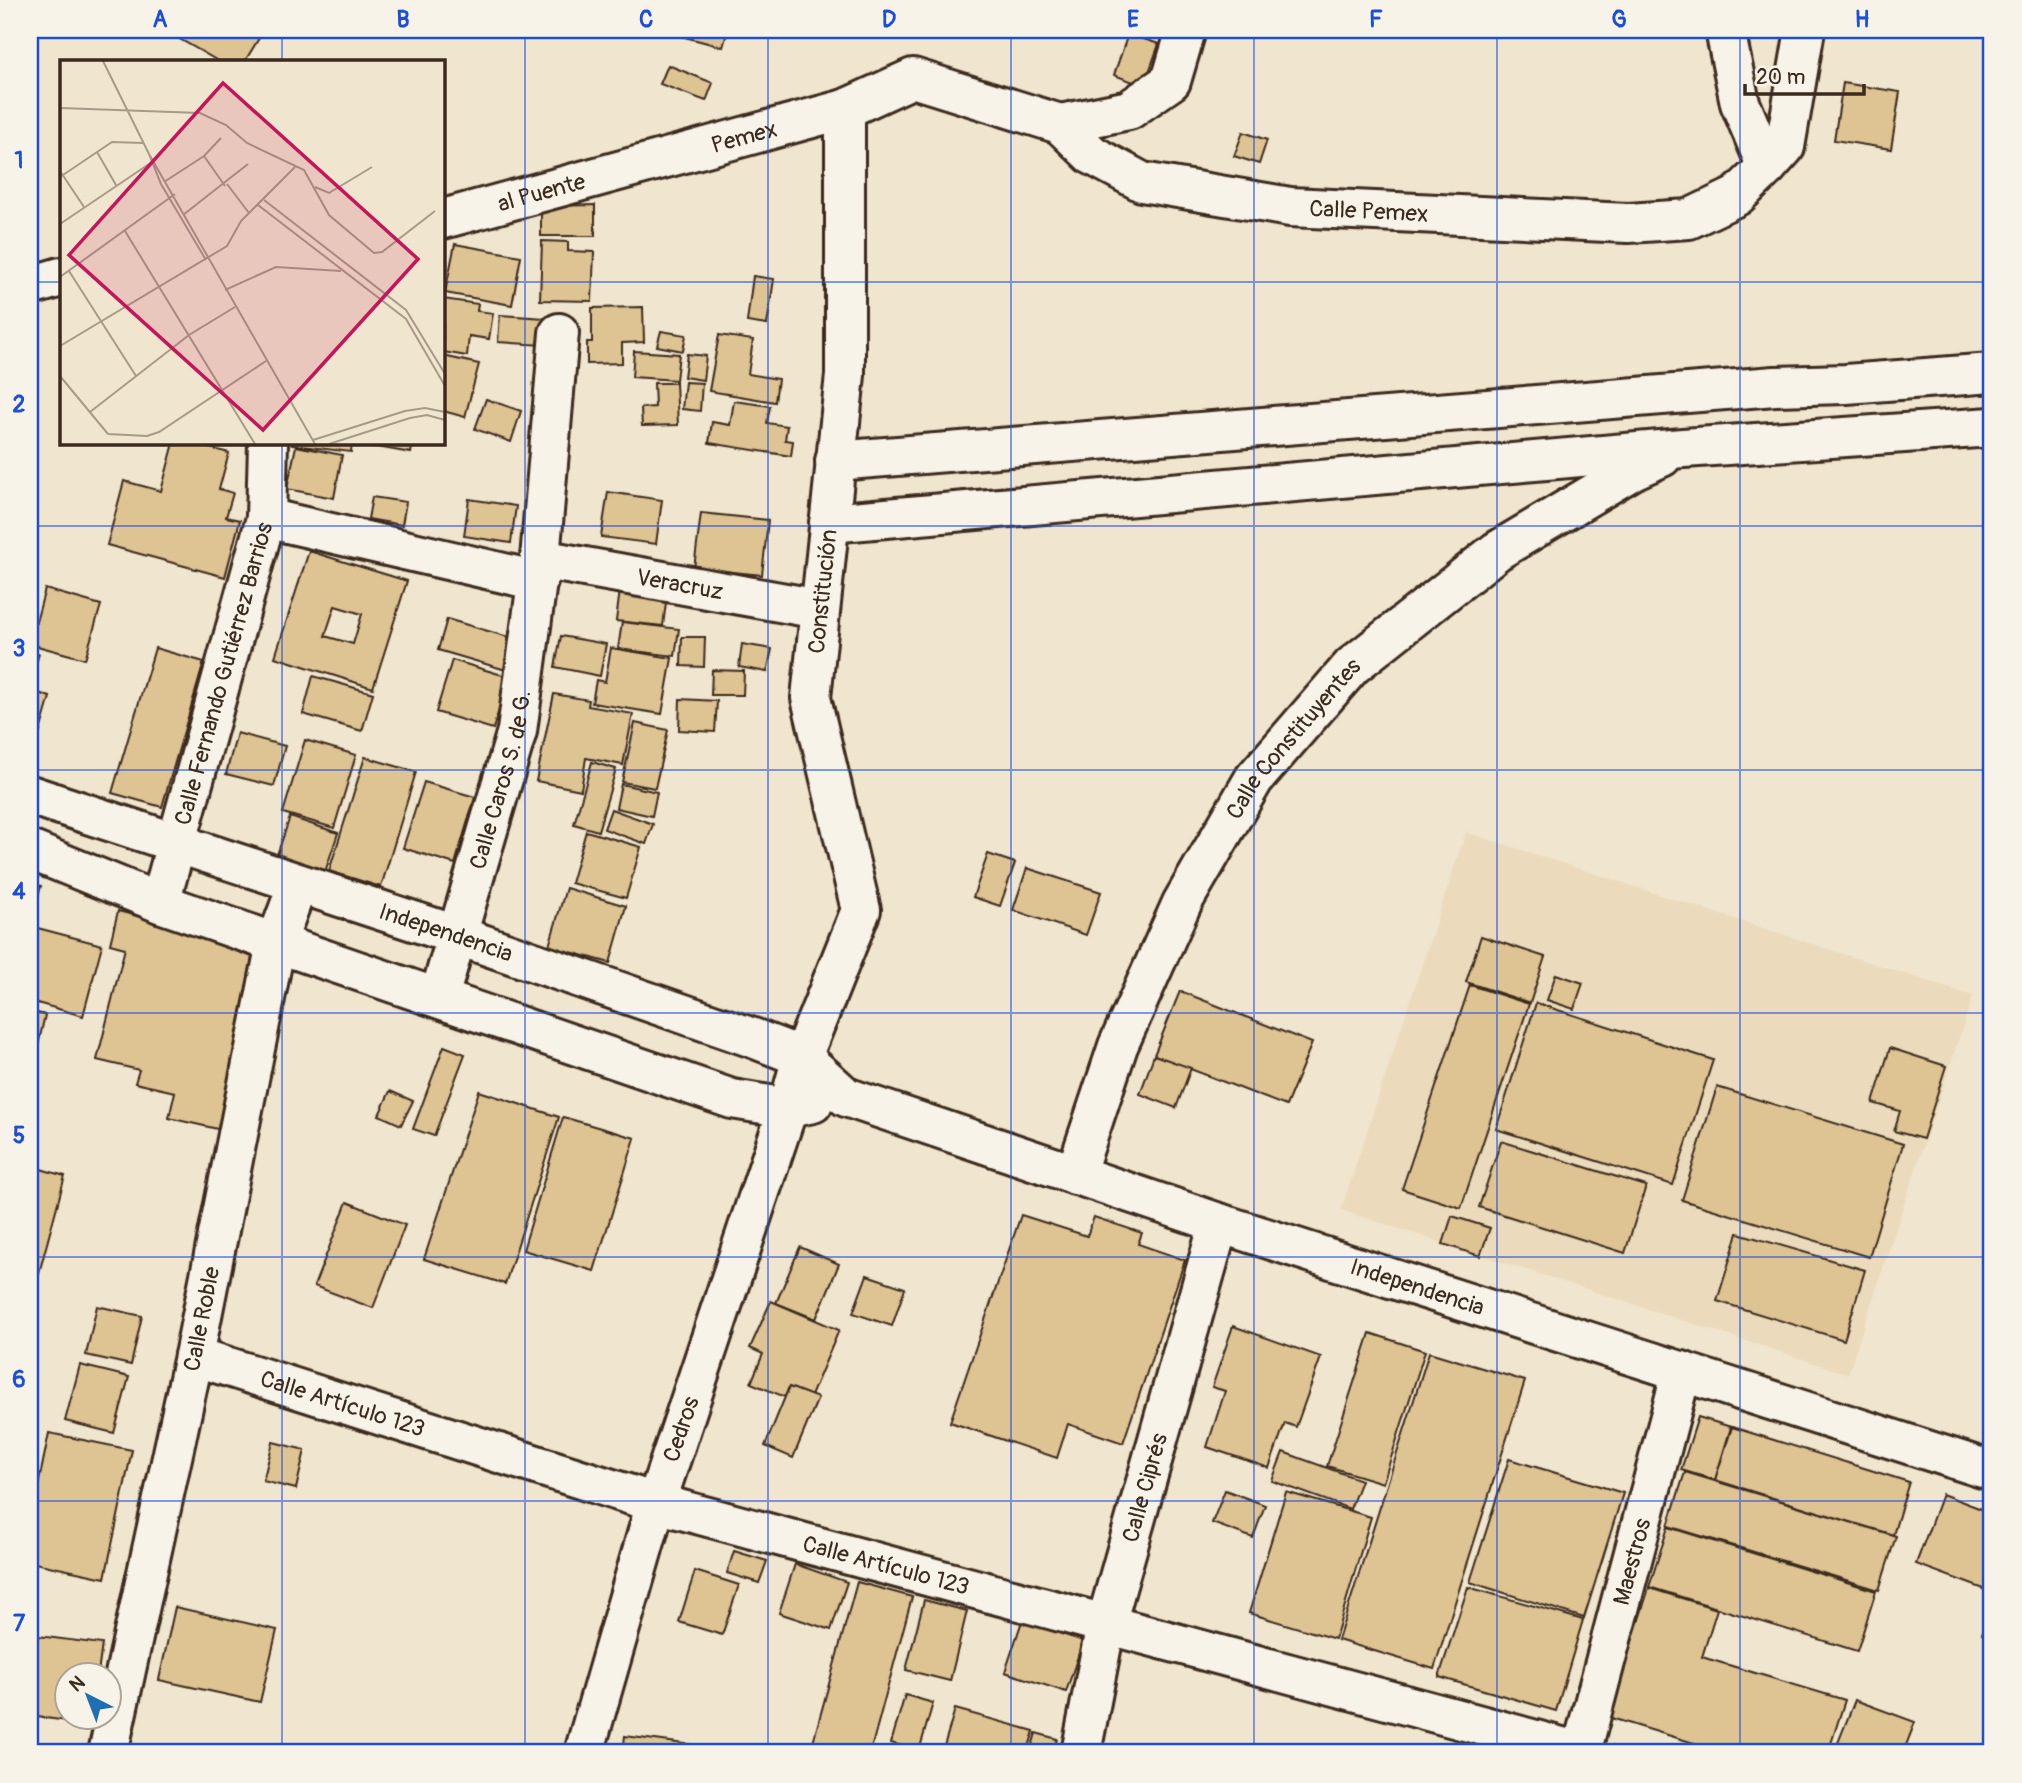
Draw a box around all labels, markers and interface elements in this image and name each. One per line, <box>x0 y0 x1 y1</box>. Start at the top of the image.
text: A <box>153 5 168 34</box>
text: B <box>396 5 410 34</box>
text: C <box>639 5 653 34</box>
text: D <box>882 5 896 34</box>
text: E <box>1127 5 1139 34</box>
text: F <box>1369 5 1383 34</box>
text: G <box>1611 5 1627 34</box>
text: H <box>1855 5 1869 34</box>
scale bar <box>1745 52 1864 96</box>
inset map <box>60 60 444 444</box>
text: 20 m <box>1756 64 1805 91</box>
street label: Pemex <box>708 114 780 159</box>
text: 1 <box>15 146 24 175</box>
street label: al Puente <box>494 166 589 218</box>
street label: Calle Pemex <box>1309 193 1429 228</box>
text: 2 <box>13 390 26 419</box>
street label: Calle Fernando Gutiérrez Barrios <box>168 519 279 828</box>
street label: Constitución <box>801 528 843 655</box>
street label: Veracruz <box>634 562 725 606</box>
text: 3 <box>13 634 25 663</box>
street label: Calle Constituyentes <box>1219 651 1366 824</box>
street label: Calle Caros S. de G. <box>463 689 537 873</box>
text: 4 <box>12 877 26 906</box>
street label: Independencia <box>376 896 517 968</box>
text: 5 <box>13 1121 25 1150</box>
street label: Independencia <box>1347 1252 1488 1322</box>
street label: Calle Roble <box>177 1263 226 1374</box>
street label: Calle Artículo 123 <box>257 1364 429 1443</box>
text: 6 <box>12 1365 26 1394</box>
street label: Cedros <box>656 1393 705 1466</box>
street label: Calle Ciprés <box>1115 1430 1174 1546</box>
street label: Maestros <box>1606 1515 1657 1608</box>
street label: Calle Artículo 123 <box>800 1529 972 1601</box>
text: 7 <box>13 1609 26 1638</box>
north arrow <box>52 1660 122 1730</box>
text: N <box>64 1671 90 1697</box>

